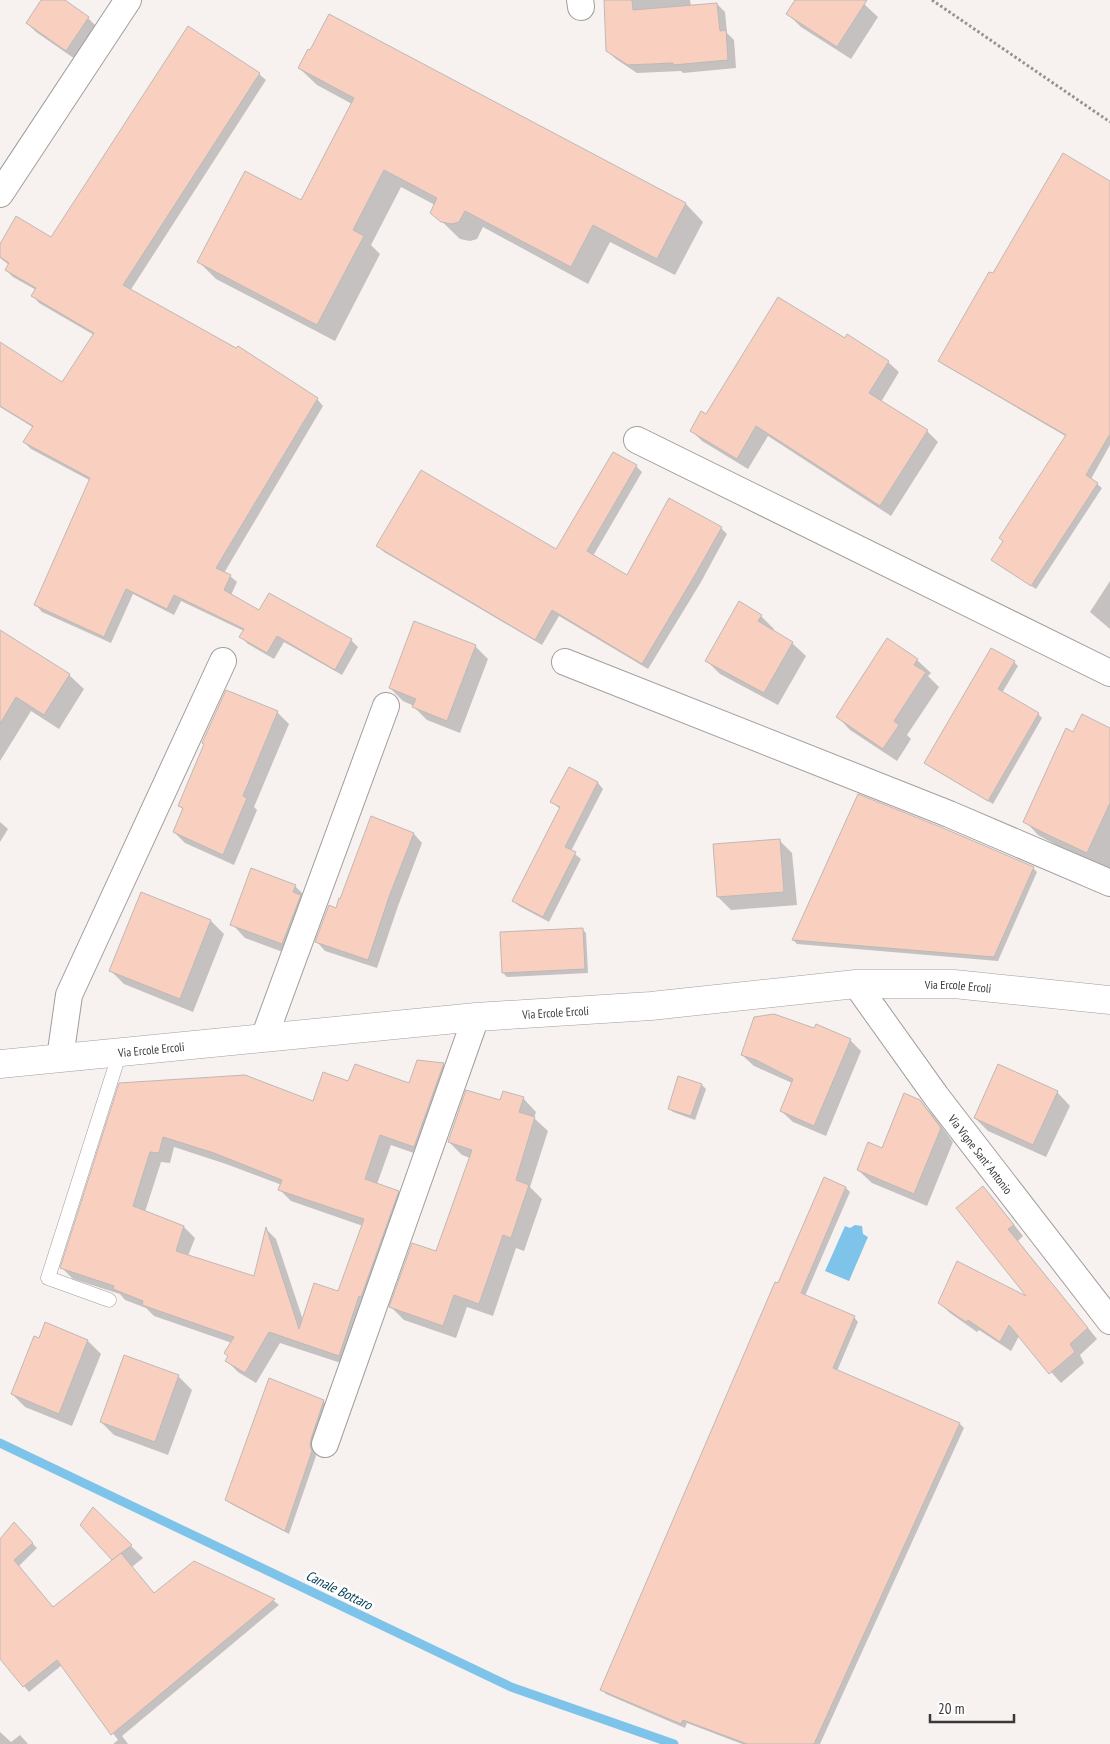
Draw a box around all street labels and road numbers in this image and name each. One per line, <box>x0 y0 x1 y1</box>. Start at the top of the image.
street label: Via Ercole Ercoli <box>924 976 992 995</box>
street label: Via Ercole Ercoli <box>521 1002 589 1022</box>
street label: Via Ercole Ercoli <box>116 1038 185 1060</box>
street label: Via Vigne Sant' Antonio <box>945 1111 1016 1197</box>

